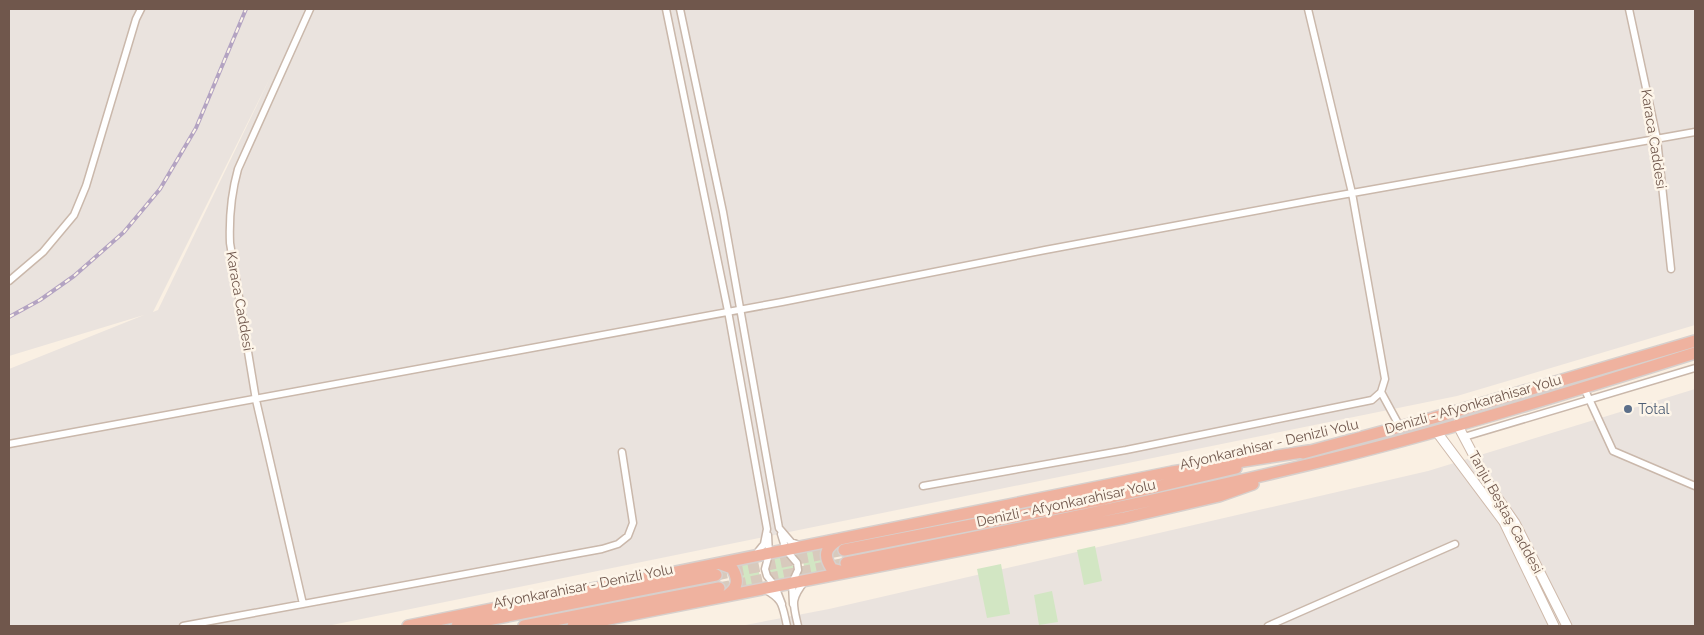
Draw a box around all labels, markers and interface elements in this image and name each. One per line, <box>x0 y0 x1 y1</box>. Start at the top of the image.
street label: Karaca Caddesi <box>1638 88 1670 190</box>
street label: Karaca Caddesi <box>223 250 257 352</box>
street label: Denizli - Afyonkarahisar Yolu <box>1383 371 1563 437</box>
place label: Total <box>1638 401 1670 417</box>
marker: Total <box>1622 403 1634 415</box>
street label: Afyonkarahisar - Denizli Yolu <box>1178 416 1360 472</box>
street label: Tanju Beştaş Caddesi <box>1466 448 1546 576</box>
street label: Denizli - Afyonkarahisar Yolu <box>975 476 1157 530</box>
street label: Afyonkarahisar - Denizli Yolu <box>492 561 674 611</box>

